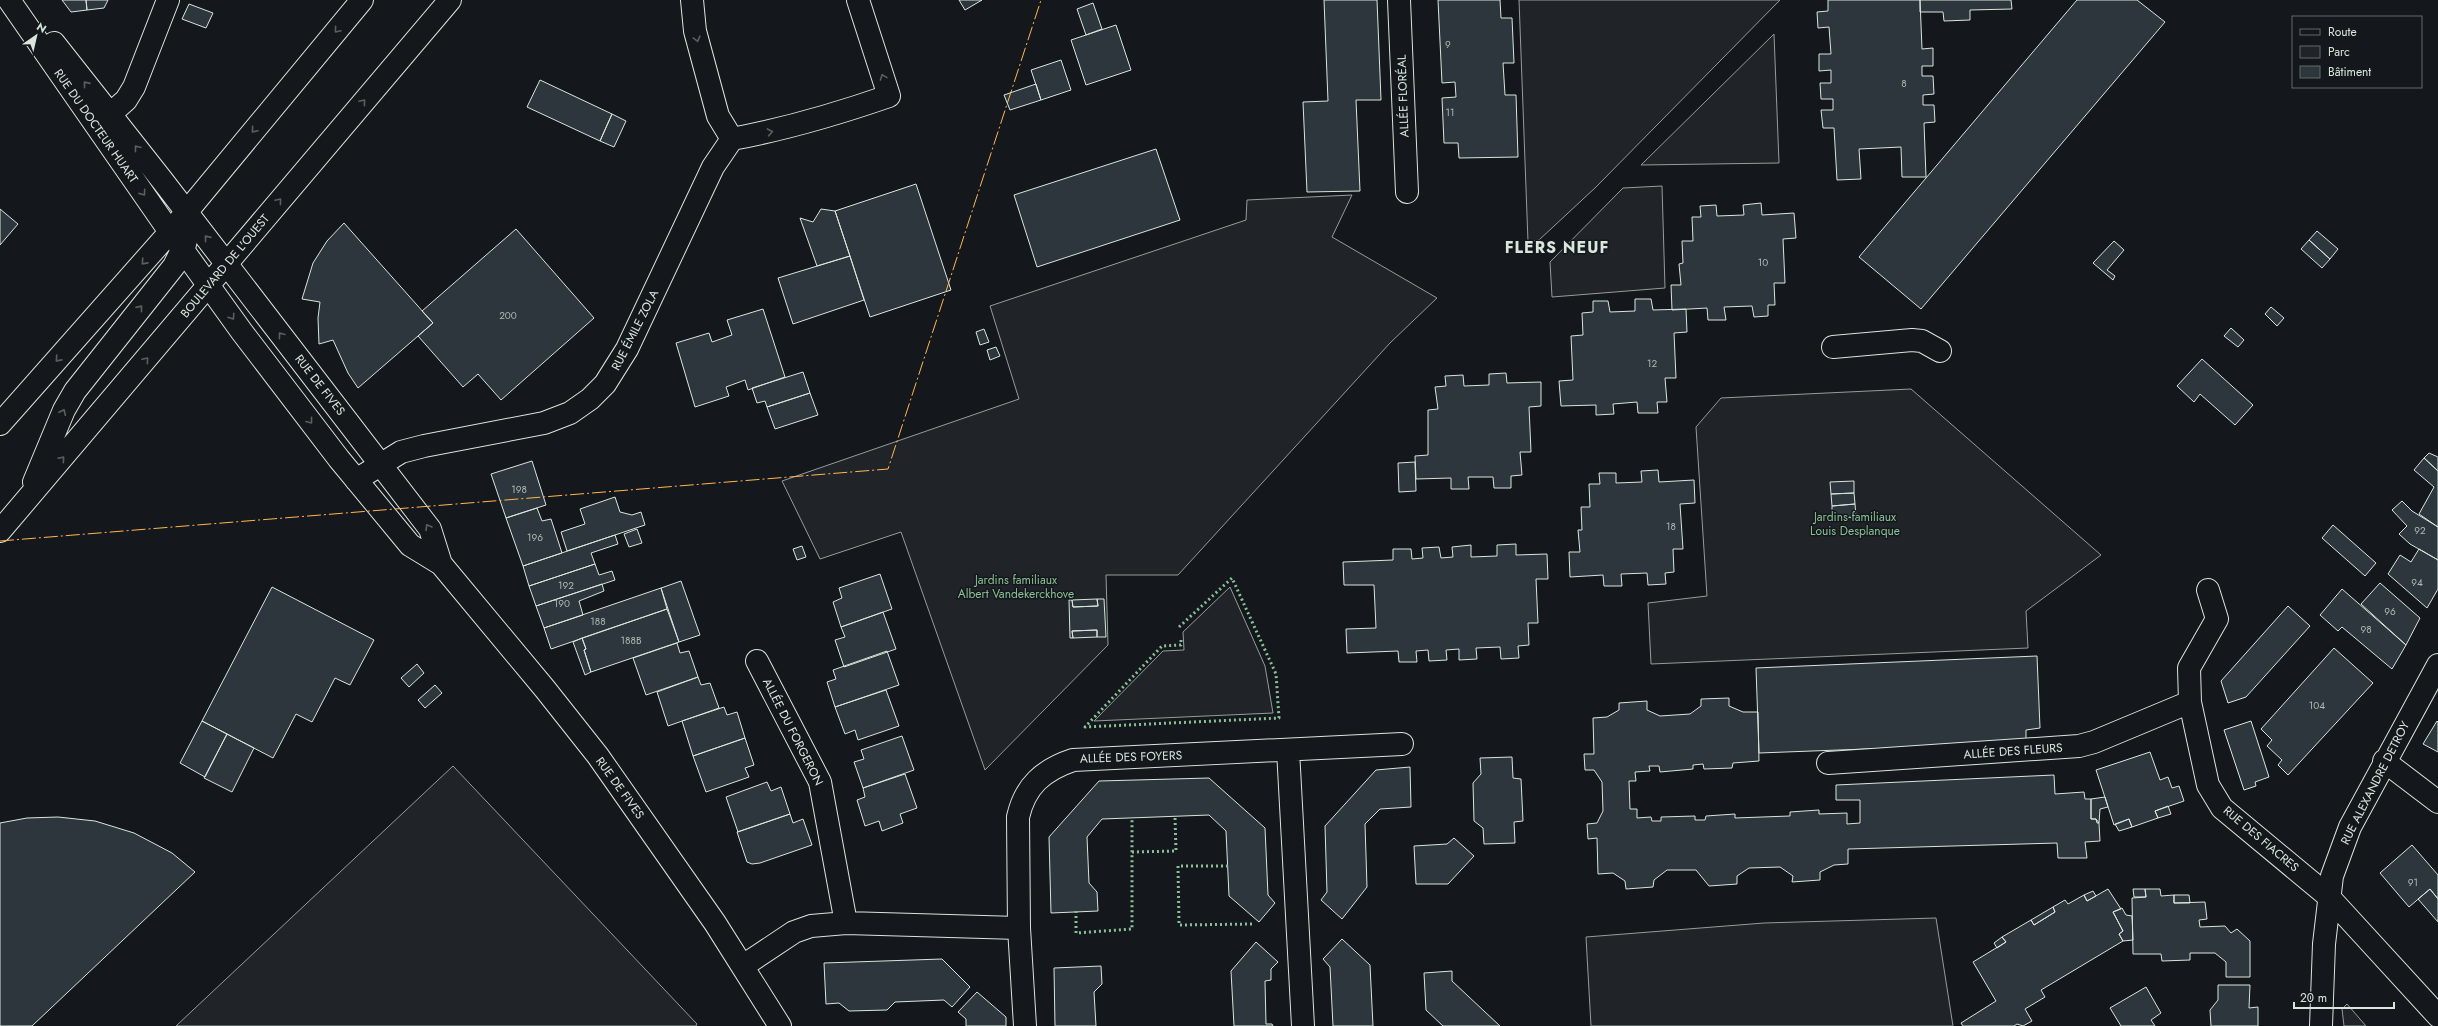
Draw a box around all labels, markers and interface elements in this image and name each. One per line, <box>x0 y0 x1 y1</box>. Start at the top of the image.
north arrow <box>16 16 56 56</box>
legend <box>2292 16 2422 88</box>
text: N <box>33 19 50 37</box>
text: Route <box>2328 23 2357 41</box>
one-way arrow <box>335 25 342 33</box>
one-way arrow <box>692 35 701 42</box>
house number: 9 <box>1445 37 1451 52</box>
text: Parc <box>2328 43 2350 61</box>
street label: ALLÉE FLORÉAL <box>1393 54 1413 138</box>
text: Bâtiment <box>2328 63 2371 81</box>
street label: RUE DU DOCTEUR HUART <box>50 65 142 187</box>
one-way arrow <box>879 74 888 81</box>
house number: 8 <box>1901 76 1907 91</box>
one-way arrow <box>84 81 91 88</box>
one-way arrow <box>358 100 365 107</box>
house number: 11 <box>1446 105 1455 120</box>
one-way arrow <box>252 125 259 133</box>
one-way arrow <box>767 128 774 137</box>
one-way arrow <box>135 146 142 153</box>
one-way arrow <box>138 189 146 196</box>
one-way arrow <box>274 199 281 206</box>
street label: BOULEVARD DE L'OUEST <box>176 210 274 322</box>
one-way arrow <box>204 236 211 243</box>
district label: FLERS NEUF <box>1505 236 1609 259</box>
house number: 10 <box>1758 255 1768 270</box>
one-way arrow <box>142 257 149 264</box>
street label: RUE ÉMILE ZOLA <box>607 286 663 373</box>
one-way arrow <box>136 305 143 313</box>
house number: 200 <box>499 308 517 323</box>
one-way arrow <box>227 313 235 320</box>
one-way arrow <box>279 333 286 340</box>
street label: RUE DE FIVES <box>290 351 350 420</box>
one-way arrow <box>55 354 62 362</box>
house number: 12 <box>1647 356 1657 371</box>
one-way arrow <box>141 357 148 364</box>
one-way arrow <box>58 409 66 417</box>
one-way arrow <box>305 417 312 424</box>
one-way arrow <box>57 456 64 464</box>
house number: 198 <box>511 482 527 497</box>
park label: Jardins familiaux Louis Desplanque <box>1810 508 1900 540</box>
house number: 18 <box>1666 519 1676 534</box>
house number: 92 <box>2414 523 2426 538</box>
one-way arrow <box>425 524 432 531</box>
house number: 196 <box>527 530 543 545</box>
park label: Jardins familiaux Albert Vandekerckhove <box>958 571 1074 603</box>
house number: 94 <box>2411 575 2423 590</box>
house number: 192 <box>558 578 574 593</box>
house number: 190 <box>554 596 570 611</box>
house number: 96 <box>2384 604 2396 619</box>
house number: 188 <box>590 614 606 629</box>
house number: 98 <box>2360 622 2372 637</box>
house number: 188B <box>621 633 642 648</box>
street label: ALLÉE DU FORGERON <box>758 675 828 789</box>
house number: 104 <box>2309 698 2325 713</box>
street label: RUE ALEXANDRE DETROY <box>2336 718 2414 848</box>
street label: ALLÉE DES FLEURS <box>1963 739 2064 763</box>
street label: ALLÉE DES FOYERS <box>1080 746 1183 768</box>
street label: RUE DE FIVES <box>591 753 649 823</box>
street label: RUE DES FIACRES <box>2219 802 2303 876</box>
house number: 91 <box>2408 875 2418 890</box>
scale bar <box>2294 984 2394 1010</box>
text: 20 m <box>2300 989 2327 1007</box>

